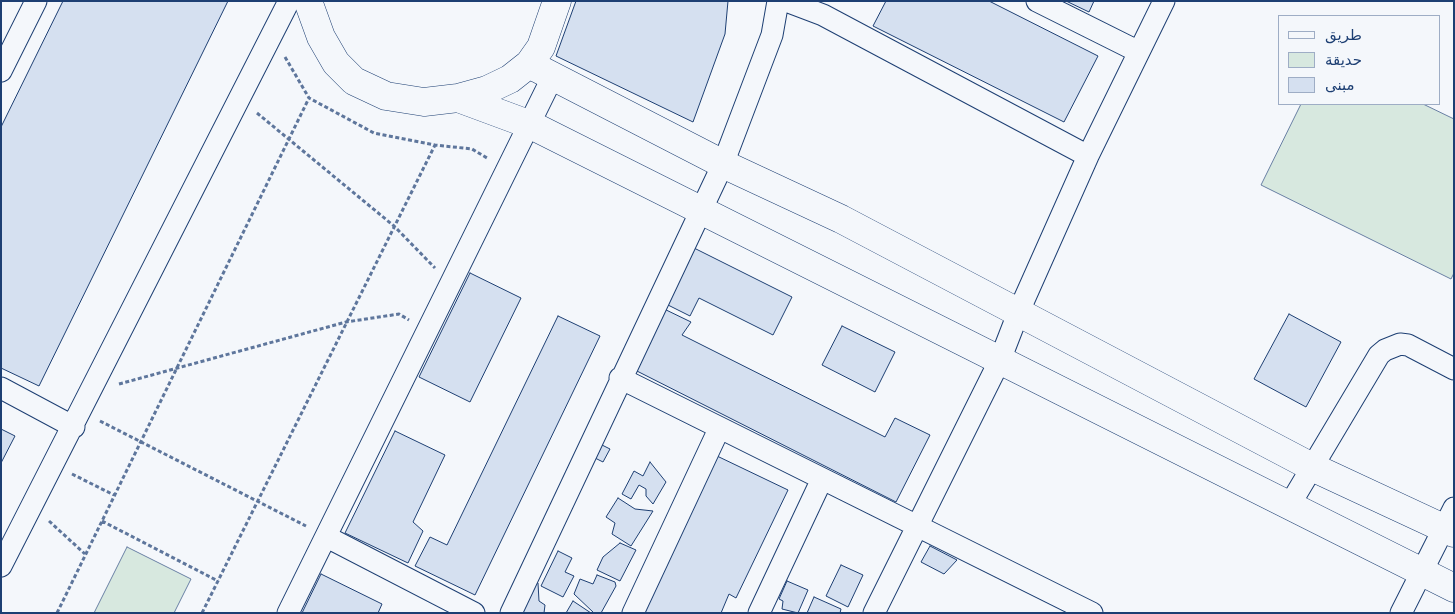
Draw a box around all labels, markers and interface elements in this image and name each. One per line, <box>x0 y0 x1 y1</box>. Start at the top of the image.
legend <box>1278 15 1440 105</box>
text: طريق <box>1325 26 1362 44</box>
text: حديقة <box>1325 51 1362 69</box>
text: مبنى <box>1325 76 1355 94</box>

